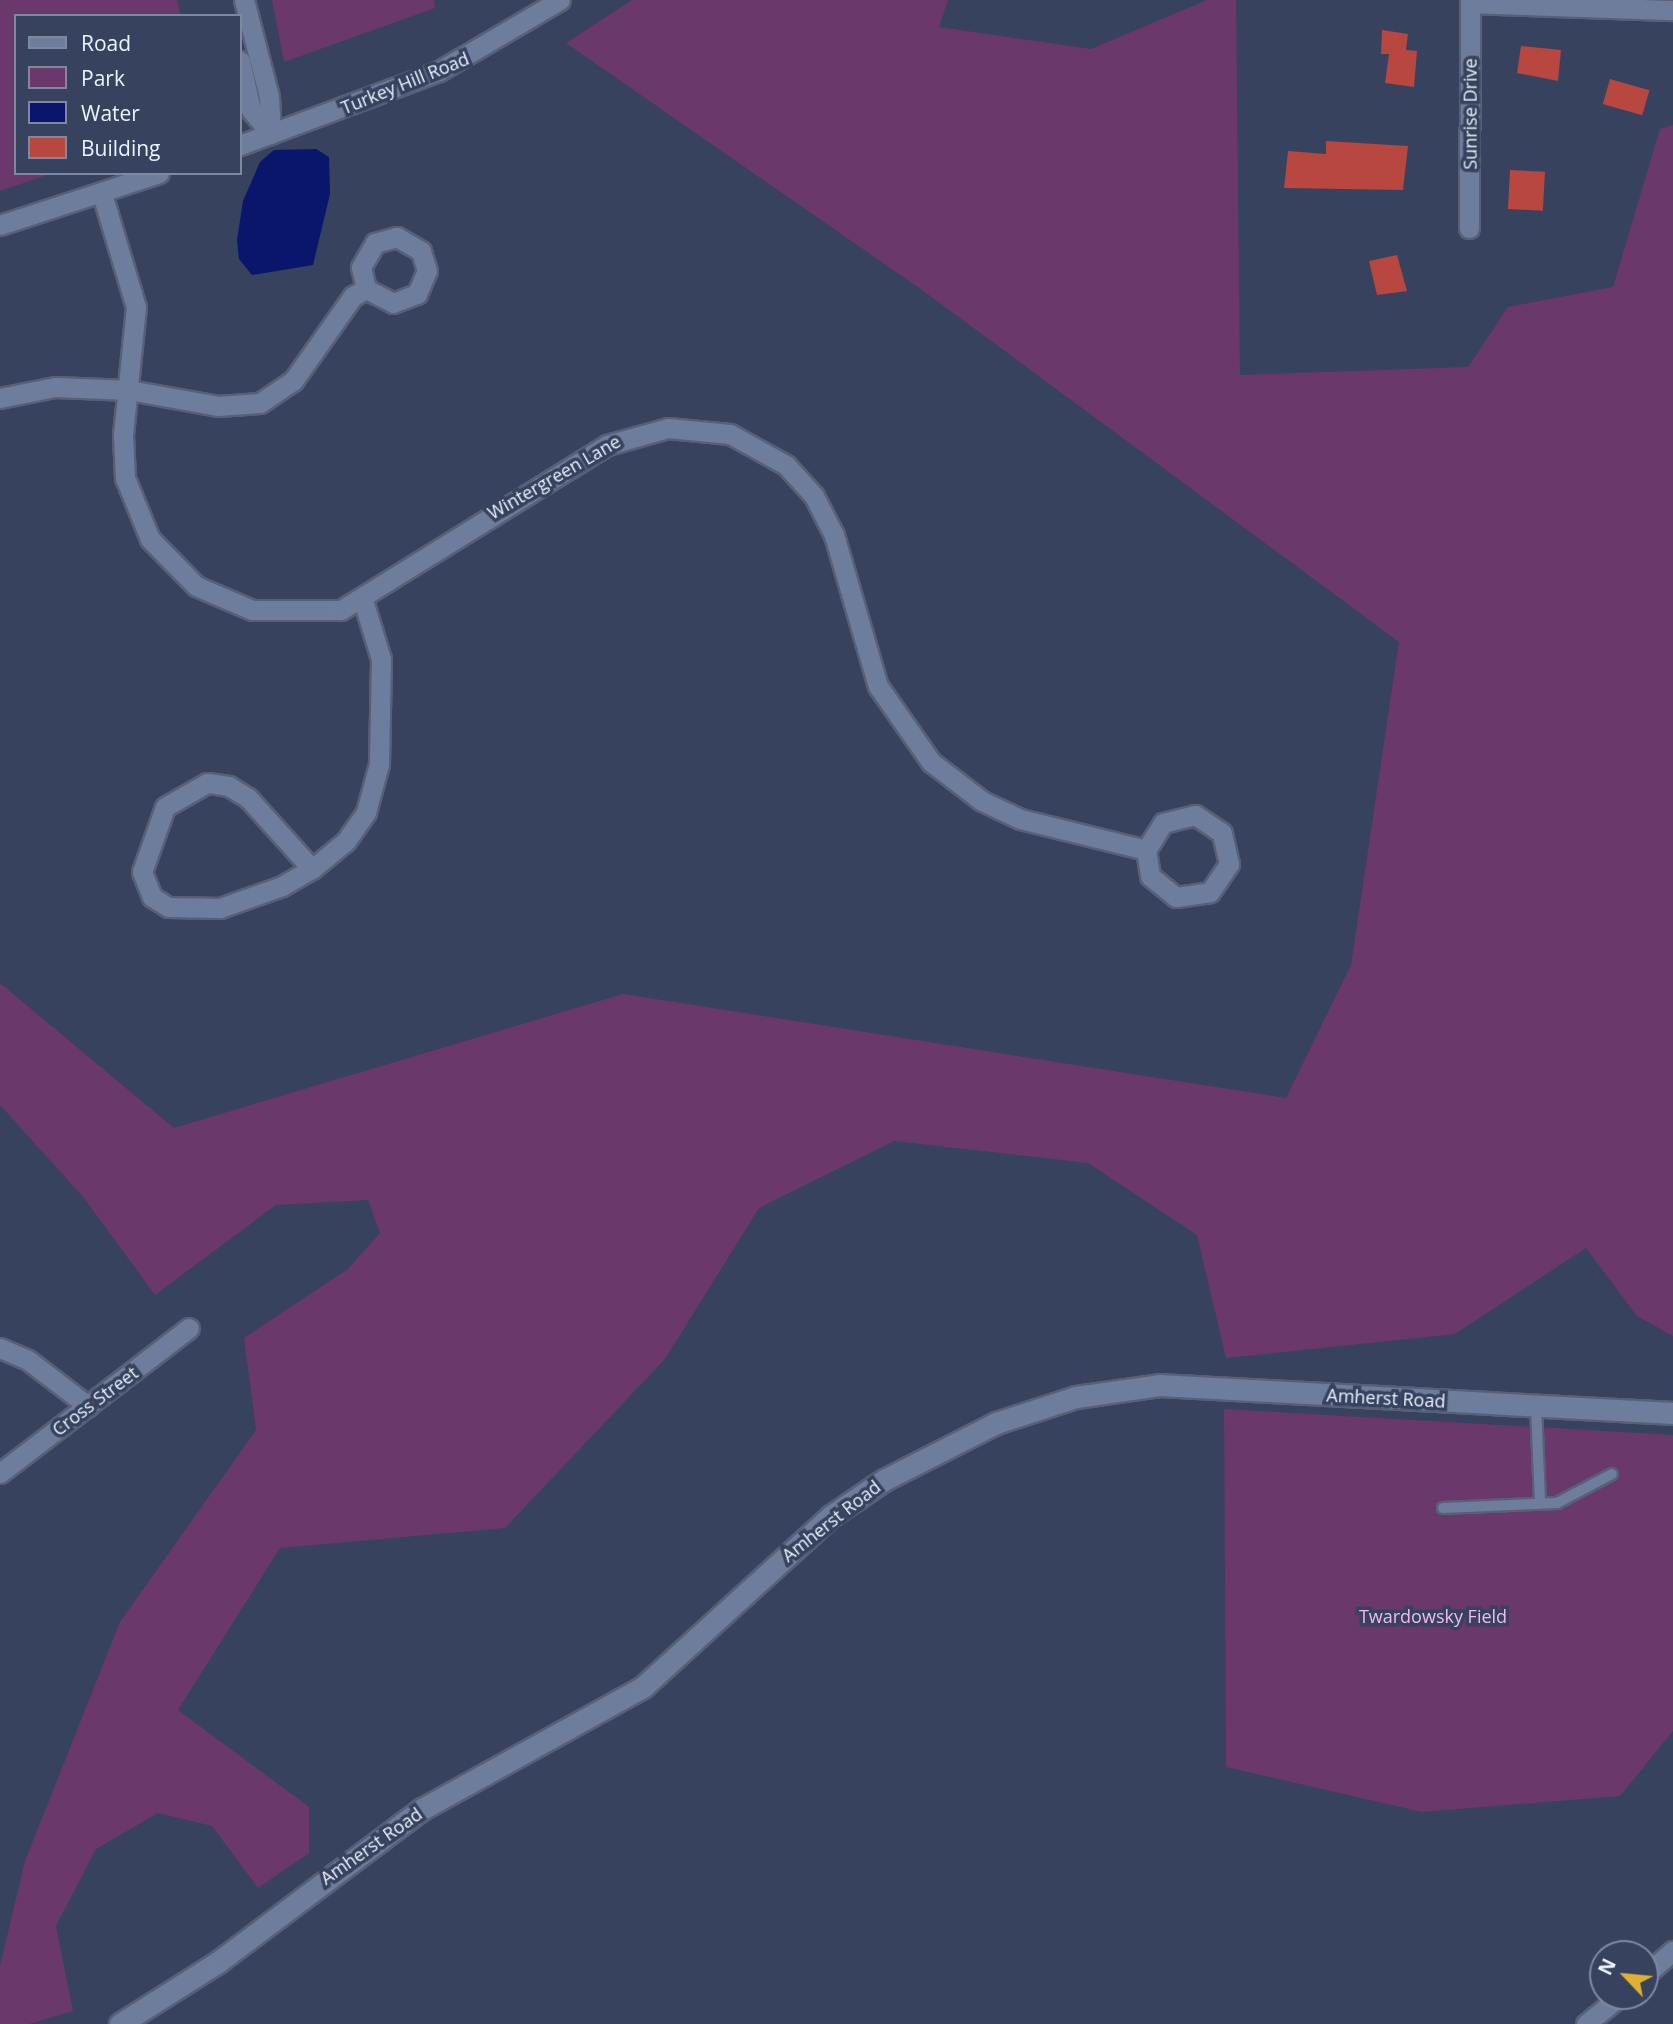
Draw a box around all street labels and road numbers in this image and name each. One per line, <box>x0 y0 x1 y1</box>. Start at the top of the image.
street label: Turkey Hill Road <box>338 47 472 119</box>
street label: Sunrise Drive <box>1459 58 1481 170</box>
street label: Wintergreen Lane <box>484 430 624 524</box>
street label: Cross Street <box>48 1362 142 1440</box>
street label: Amherst Road <box>1326 1384 1446 1412</box>
street label: Amherst Road <box>777 1476 885 1566</box>
street label: Amherst Road <box>316 1803 426 1889</box>

